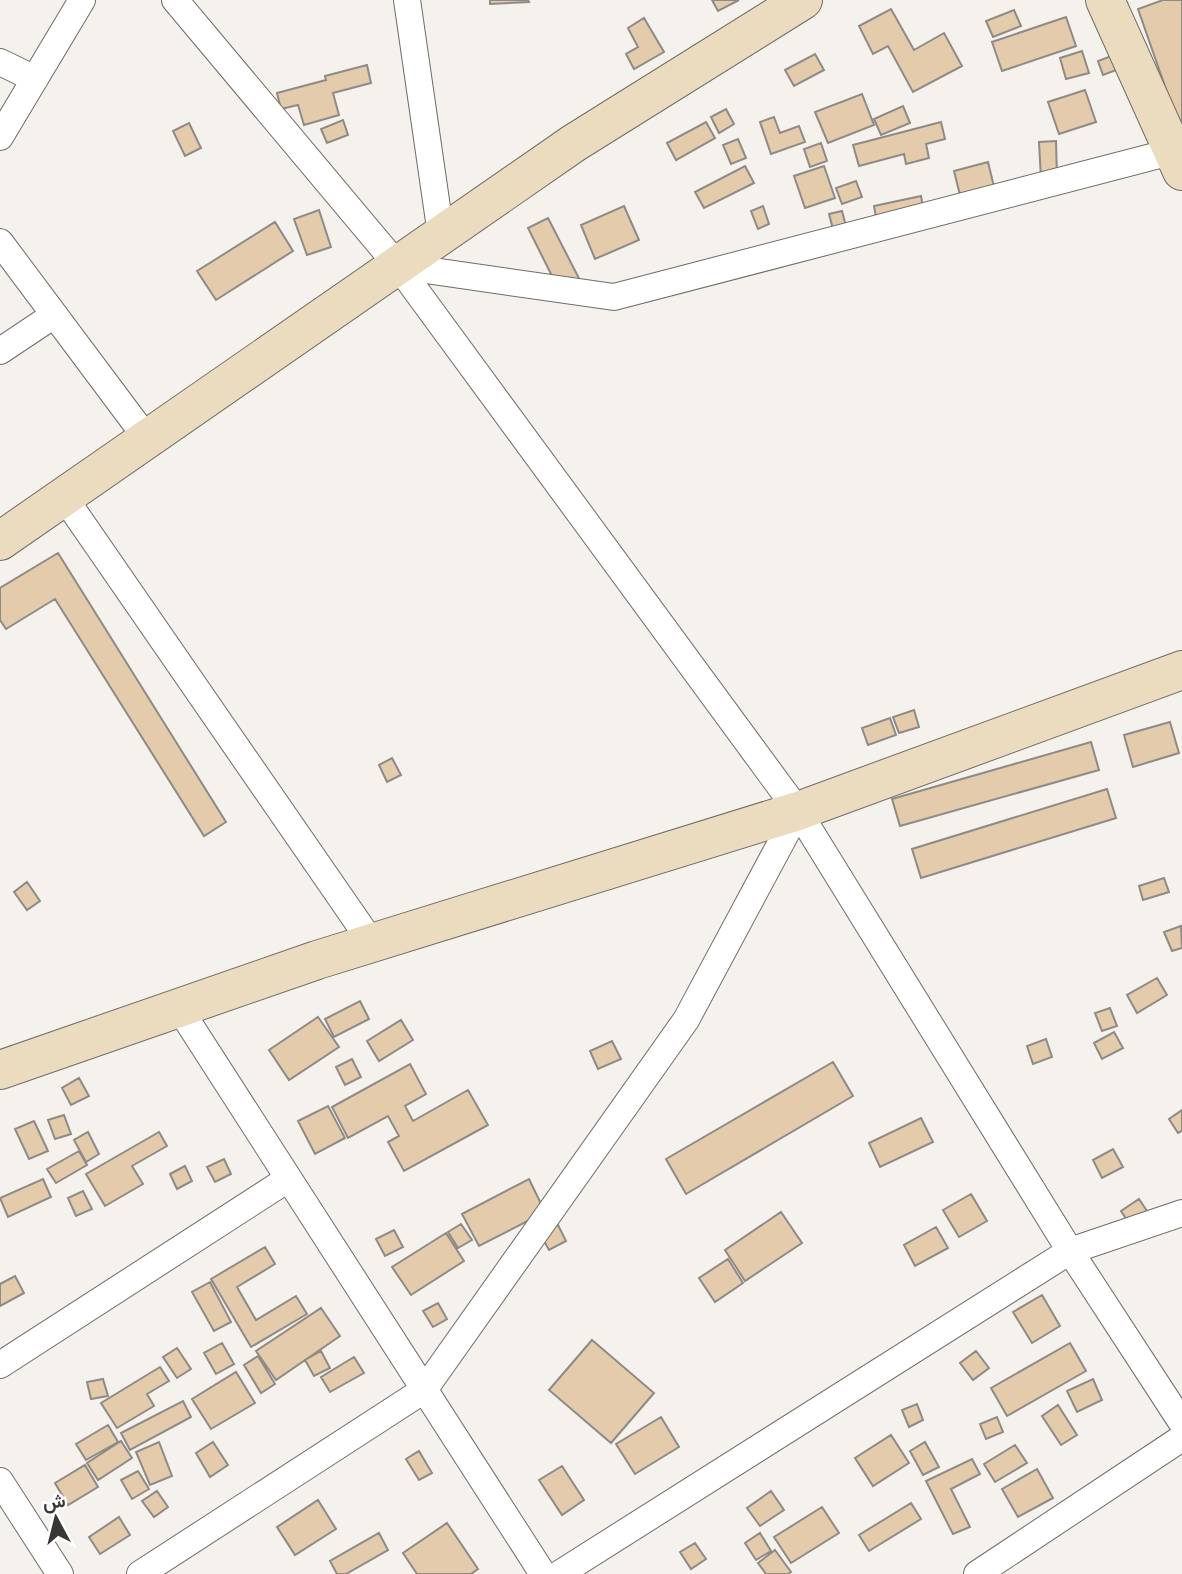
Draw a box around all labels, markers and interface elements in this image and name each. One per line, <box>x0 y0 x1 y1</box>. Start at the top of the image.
north arrow <box>21 1483 91 1553</box>
text: ش <box>41 1488 67 1514</box>

